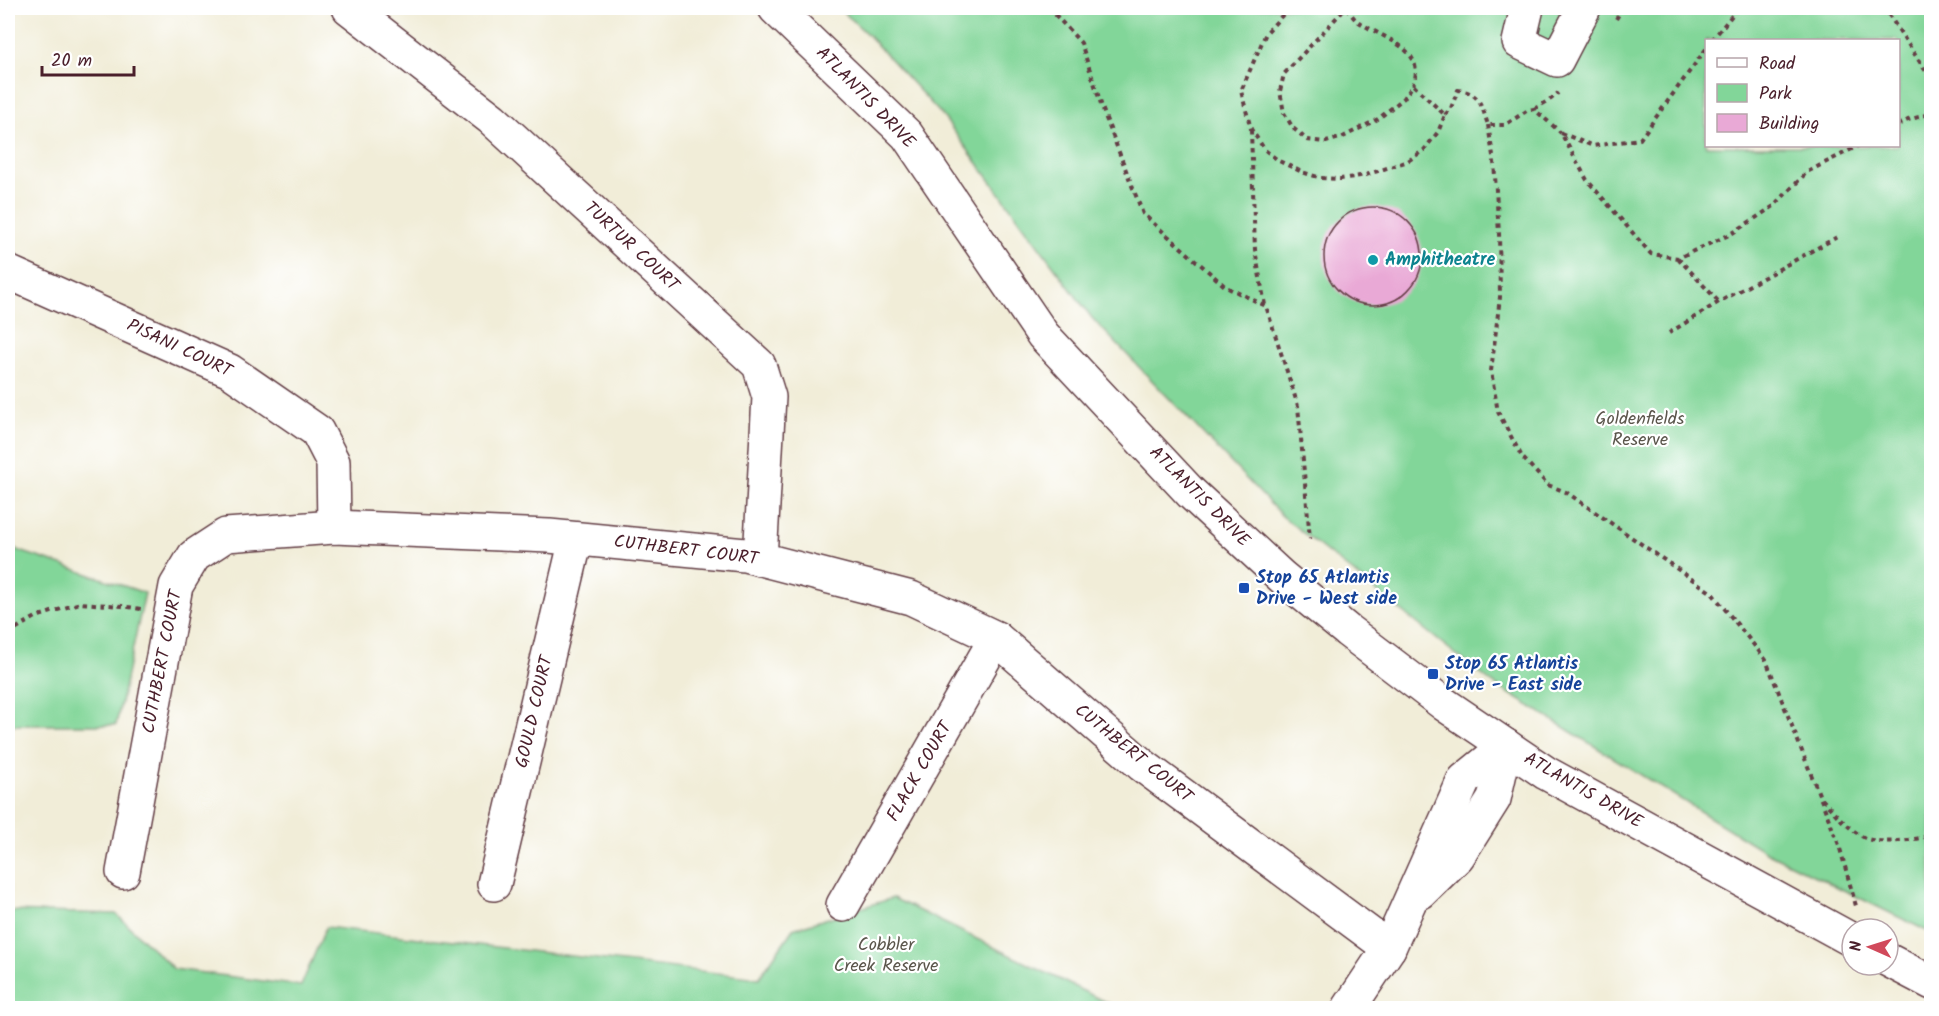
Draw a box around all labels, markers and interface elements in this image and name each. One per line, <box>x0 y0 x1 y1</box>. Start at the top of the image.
scale bar <box>42 39 134 77</box>
legend <box>1705 39 1900 147</box>
street label: ATLANTIS DRIVE <box>808 40 922 156</box>
text: 20 m <box>51 47 92 76</box>
text: Road <box>1759 50 1796 79</box>
text: Park <box>1759 80 1792 109</box>
text: Building <box>1759 110 1819 139</box>
street label: TURTUR COURT <box>577 195 686 300</box>
place label: Amphitheatre <box>1385 246 1495 275</box>
marker: Amphitheatre <box>1366 253 1380 267</box>
street label: PISANI COURT <box>121 312 238 387</box>
park label: Goldenfields Reserve <box>1596 405 1685 455</box>
street label: ATLANTIS DRIVE <box>1142 440 1257 555</box>
street label: CUTHBERT COURT <box>612 528 761 574</box>
place label: Stop 65 Atlantis Drive - West side <box>1256 564 1397 614</box>
marker: Stop 65 Atlantis Drive - West side <box>1237 581 1251 595</box>
street label: CUTHBERT COURT <box>135 587 191 736</box>
place label: Stop 65 Atlantis Drive - East side <box>1445 650 1582 700</box>
street label: GOULD COURT <box>508 652 562 771</box>
marker: Stop 65 Atlantis Drive - East side <box>1426 667 1440 681</box>
street label: CUTHBERT COURT <box>1067 697 1200 812</box>
street label: FLACK COURT <box>880 715 961 828</box>
street label: ATLANTIS DRIVE <box>1518 745 1648 837</box>
north arrow <box>1840 917 1900 977</box>
park label: Cobbler Creek Reserve <box>834 931 938 981</box>
text: N <box>1844 941 1869 952</box>

